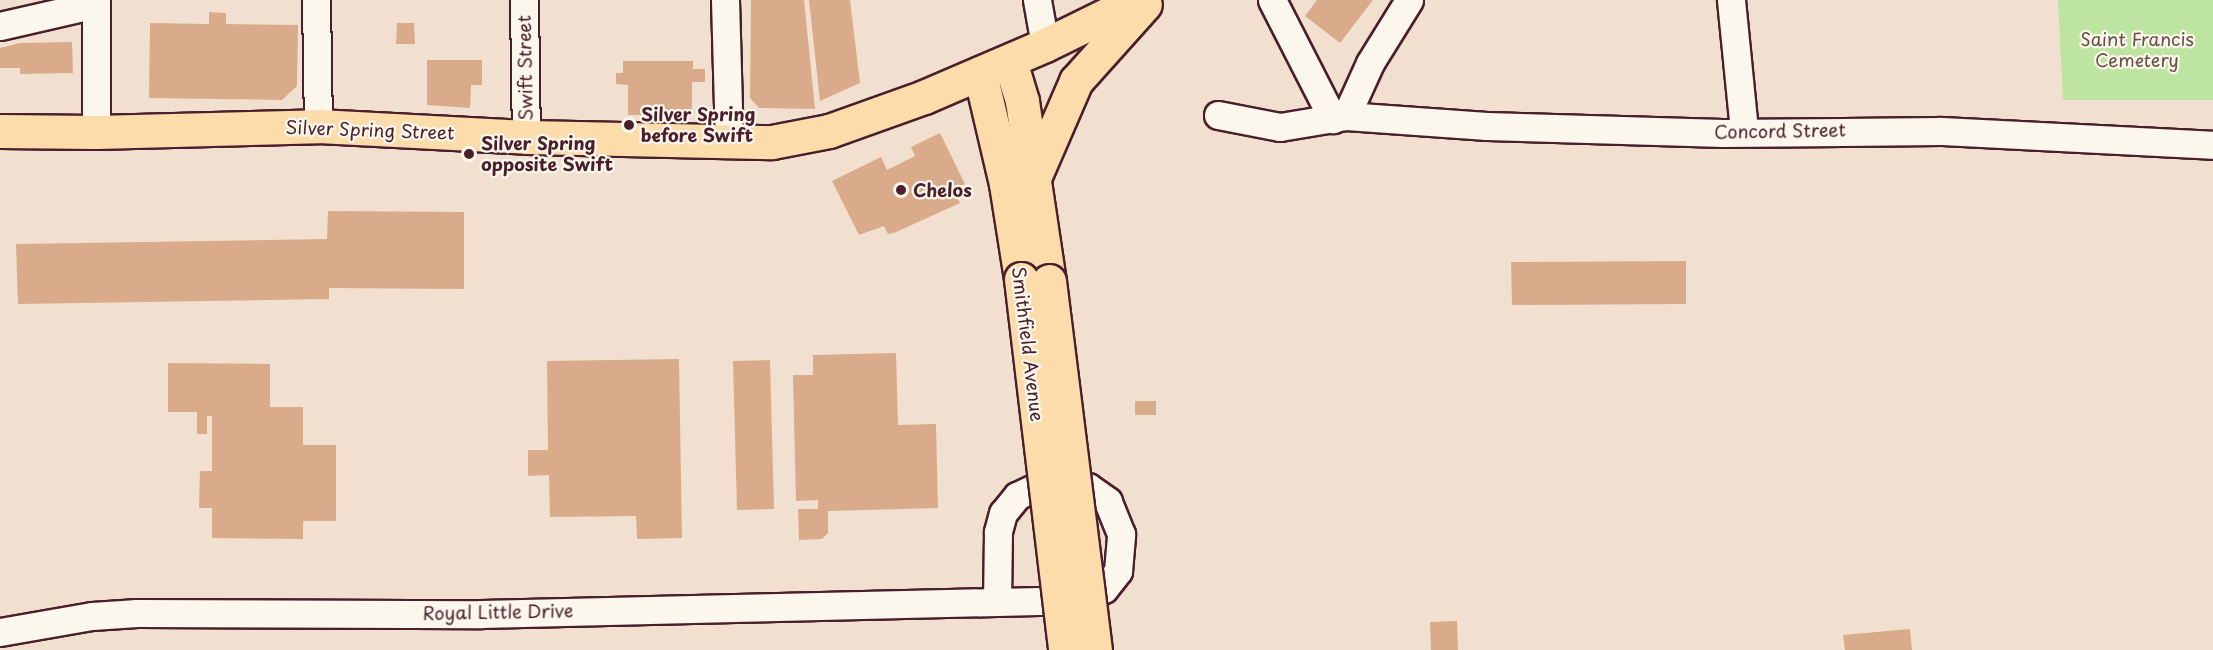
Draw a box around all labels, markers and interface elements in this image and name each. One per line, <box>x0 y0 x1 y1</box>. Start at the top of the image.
street label: Swift Street <box>513 15 537 121</box>
park label: Saint Francis Cemetery <box>2080 29 2194 72</box>
place label: Silver Spring before Swift <box>641 104 757 146</box>
street label: Silver Spring Street <box>285 116 455 144</box>
marker: Silver Spring before Swift <box>622 118 636 132</box>
street label: Concord Street <box>1714 119 1846 143</box>
place label: Silver Spring opposite Swift <box>481 133 614 176</box>
marker: Silver Spring opposite Swift <box>462 147 476 161</box>
place label: Chelos <box>913 179 972 201</box>
marker: Chelos <box>894 183 908 197</box>
street label: Smithfield Avenue <box>1008 265 1048 423</box>
street label: Royal Little Drive <box>422 600 574 624</box>

